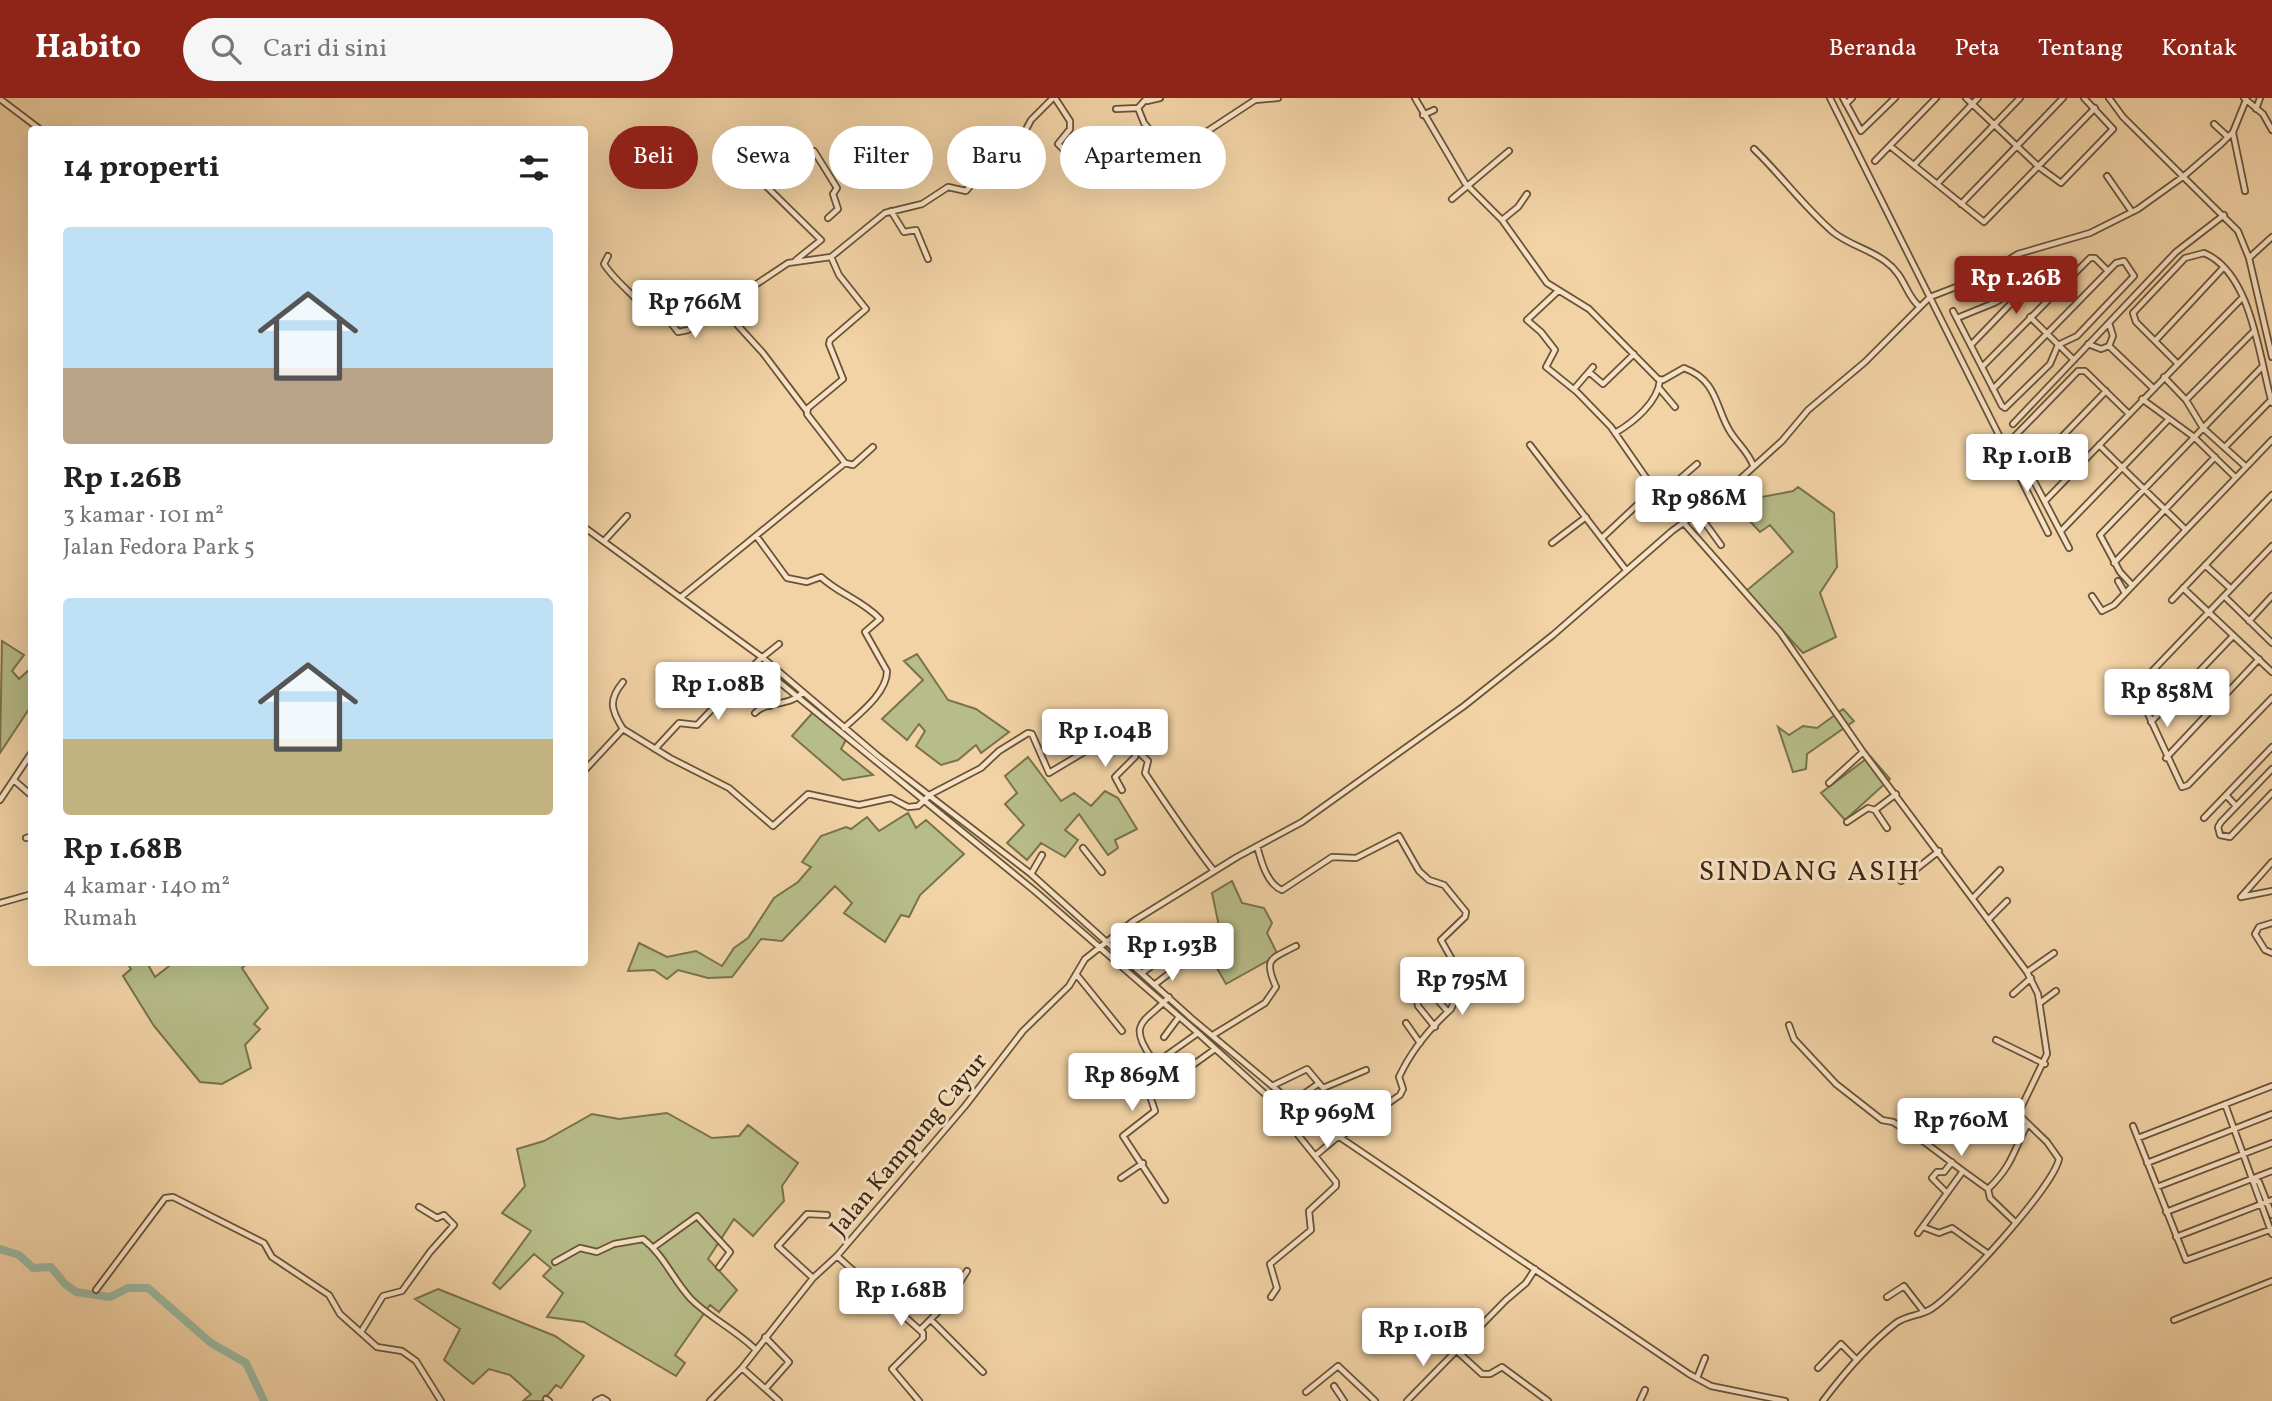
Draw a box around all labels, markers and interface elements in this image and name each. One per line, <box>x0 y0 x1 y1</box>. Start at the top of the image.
search box <box>183 18 673 81</box>
text: Habito <box>35 26 141 72</box>
icon: search <box>207 30 245 68</box>
text: Cari di sini <box>263 31 387 67</box>
text: Beranda <box>1829 32 1917 66</box>
text: Peta <box>1955 32 2000 66</box>
text: Tentang <box>2038 32 2123 66</box>
text: Kontak <box>2161 32 2237 66</box>
chip: Beli <box>609 126 698 189</box>
chip: Sewa <box>712 126 815 189</box>
chip: Filter <box>829 126 933 189</box>
chip: Baru <box>947 126 1046 189</box>
chip: Apartemen <box>1060 126 1226 189</box>
text: 14 properti <box>63 147 220 189</box>
icon: filters <box>515 149 553 187</box>
pin: Rp 1.26B <box>1944 256 2088 316</box>
text: Rp 1.26B <box>1970 263 2062 295</box>
icon: home <box>245 273 371 399</box>
pin: Rp 766M <box>630 280 760 340</box>
text: Rp 766M <box>648 287 742 319</box>
pin: Rp 1.01B <box>1955 434 2099 494</box>
text: Rp 1.01B <box>1982 441 2072 473</box>
text: Rp 1.26B <box>63 458 182 500</box>
pin: Rp 986M <box>1634 476 1764 536</box>
text: Rp 986M <box>1651 483 1747 515</box>
text: 3 kamar · 101 m² <box>63 500 224 532</box>
text: Jalan Fedora Park 5 <box>63 532 255 564</box>
icon: home <box>245 644 371 770</box>
pin: Rp 1.08B <box>646 662 790 722</box>
text: Rp 1.08B <box>671 669 765 701</box>
pin: Rp 858M <box>2102 670 2232 729</box>
text: Rp 858M <box>2120 676 2214 708</box>
pin: Rp 1.04B <box>1033 710 1177 769</box>
text: Rp 1.04B <box>1058 716 1152 748</box>
text: Rp 1.68B <box>63 829 183 871</box>
district label: SINDANG ASIH <box>1699 853 1921 892</box>
text: 4 kamar · 140 m² <box>63 871 230 903</box>
text: Rumah <box>63 903 137 935</box>
pin: Rp 1.93B <box>1100 924 1244 983</box>
text: Rp 1.93B <box>1127 930 1217 962</box>
pin: Rp 795M <box>1397 958 1527 1017</box>
text: Rp 795M <box>1416 964 1508 996</box>
street label: Jalan Kampung Cayur <box>823 1046 996 1244</box>
pin: Rp 869M <box>1067 1054 1197 1113</box>
text: Rp 869M <box>1084 1060 1180 1092</box>
pin: Rp 969M <box>1262 1090 1392 1150</box>
text: Rp 969M <box>1279 1097 1375 1129</box>
pin: Rp 760M <box>1896 1098 2026 1158</box>
text: Rp 760M <box>1913 1105 2009 1137</box>
pin: Rp 1.68B <box>829 1268 973 1328</box>
text: Rp 1.68B <box>855 1275 947 1307</box>
pin: Rp 1.01B <box>1351 1308 1495 1368</box>
text: Rp 1.01B <box>1378 1315 1468 1347</box>

